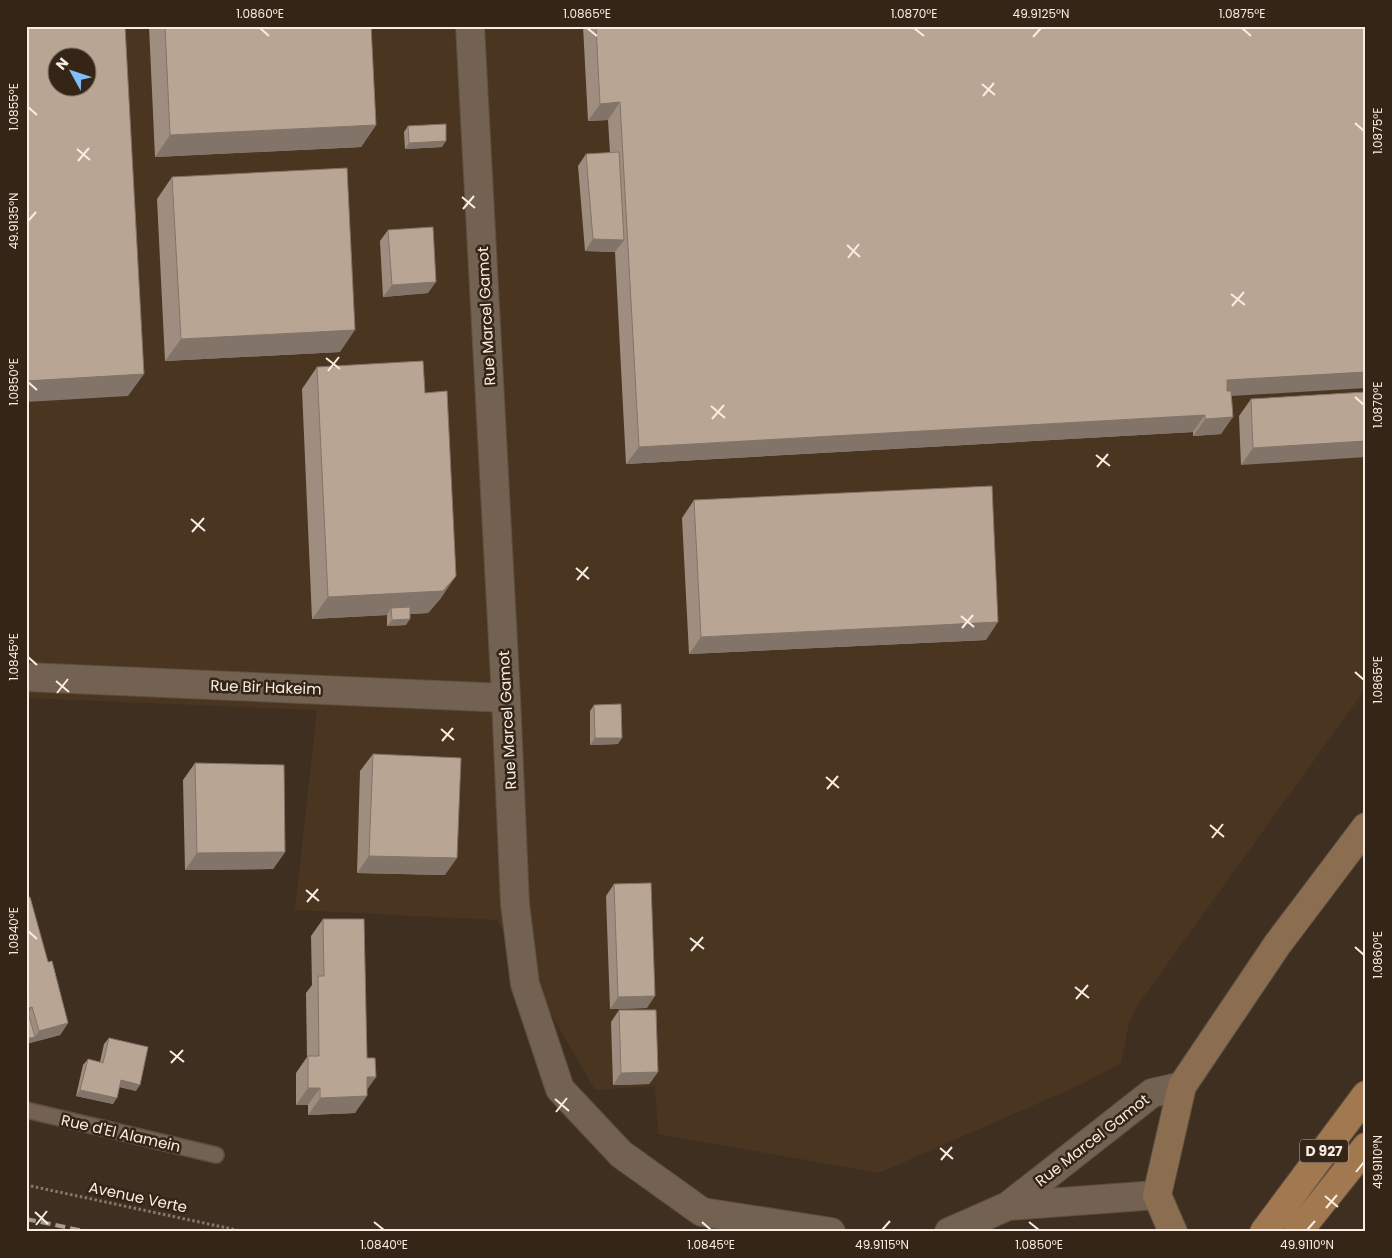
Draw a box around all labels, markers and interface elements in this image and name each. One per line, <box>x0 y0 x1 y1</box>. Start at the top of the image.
text: 1.0860°E <box>236 5 284 22</box>
text: 1.0865°E <box>563 5 611 22</box>
text: 1.0870°E <box>891 5 937 22</box>
text: 49.9125°N <box>1013 5 1069 22</box>
text: 1.0875°E <box>1219 5 1265 22</box>
north arrow <box>48 48 98 98</box>
text: N <box>51 53 73 74</box>
text: 1.0855°E <box>5 83 22 131</box>
text: 1.0875°E <box>1369 108 1386 154</box>
text: 49.9135°N <box>5 193 22 250</box>
street label: Rue Marcel Gamot <box>472 246 500 386</box>
text: 1.0850°E <box>5 358 22 406</box>
text: 1.0870°E <box>1369 382 1386 428</box>
text: 1.0845°E <box>5 633 22 681</box>
street label: Rue Marcel Gamot <box>493 650 521 790</box>
text: 1.0865°E <box>1369 656 1386 704</box>
street label: Rue Bir Hakeim <box>210 675 322 699</box>
text: 1.0840°E <box>5 907 22 955</box>
text: 1.0860°E <box>1369 931 1386 979</box>
street label: Rue Marcel Gamot <box>1031 1089 1153 1191</box>
street label: Rue d'El Alamein <box>59 1109 183 1157</box>
text: 49.9110°N <box>1369 1135 1386 1189</box>
road number: D 927 <box>1300 1140 1348 1162</box>
street label: Avenue Verte <box>87 1176 189 1218</box>
text: 1.0840°E <box>360 1236 408 1253</box>
text: 1.0845°E <box>687 1236 735 1253</box>
text: 49.9115°N <box>855 1236 909 1253</box>
text: 1.0850°E <box>1015 1236 1063 1253</box>
text: 49.9110°N <box>1280 1236 1334 1253</box>

